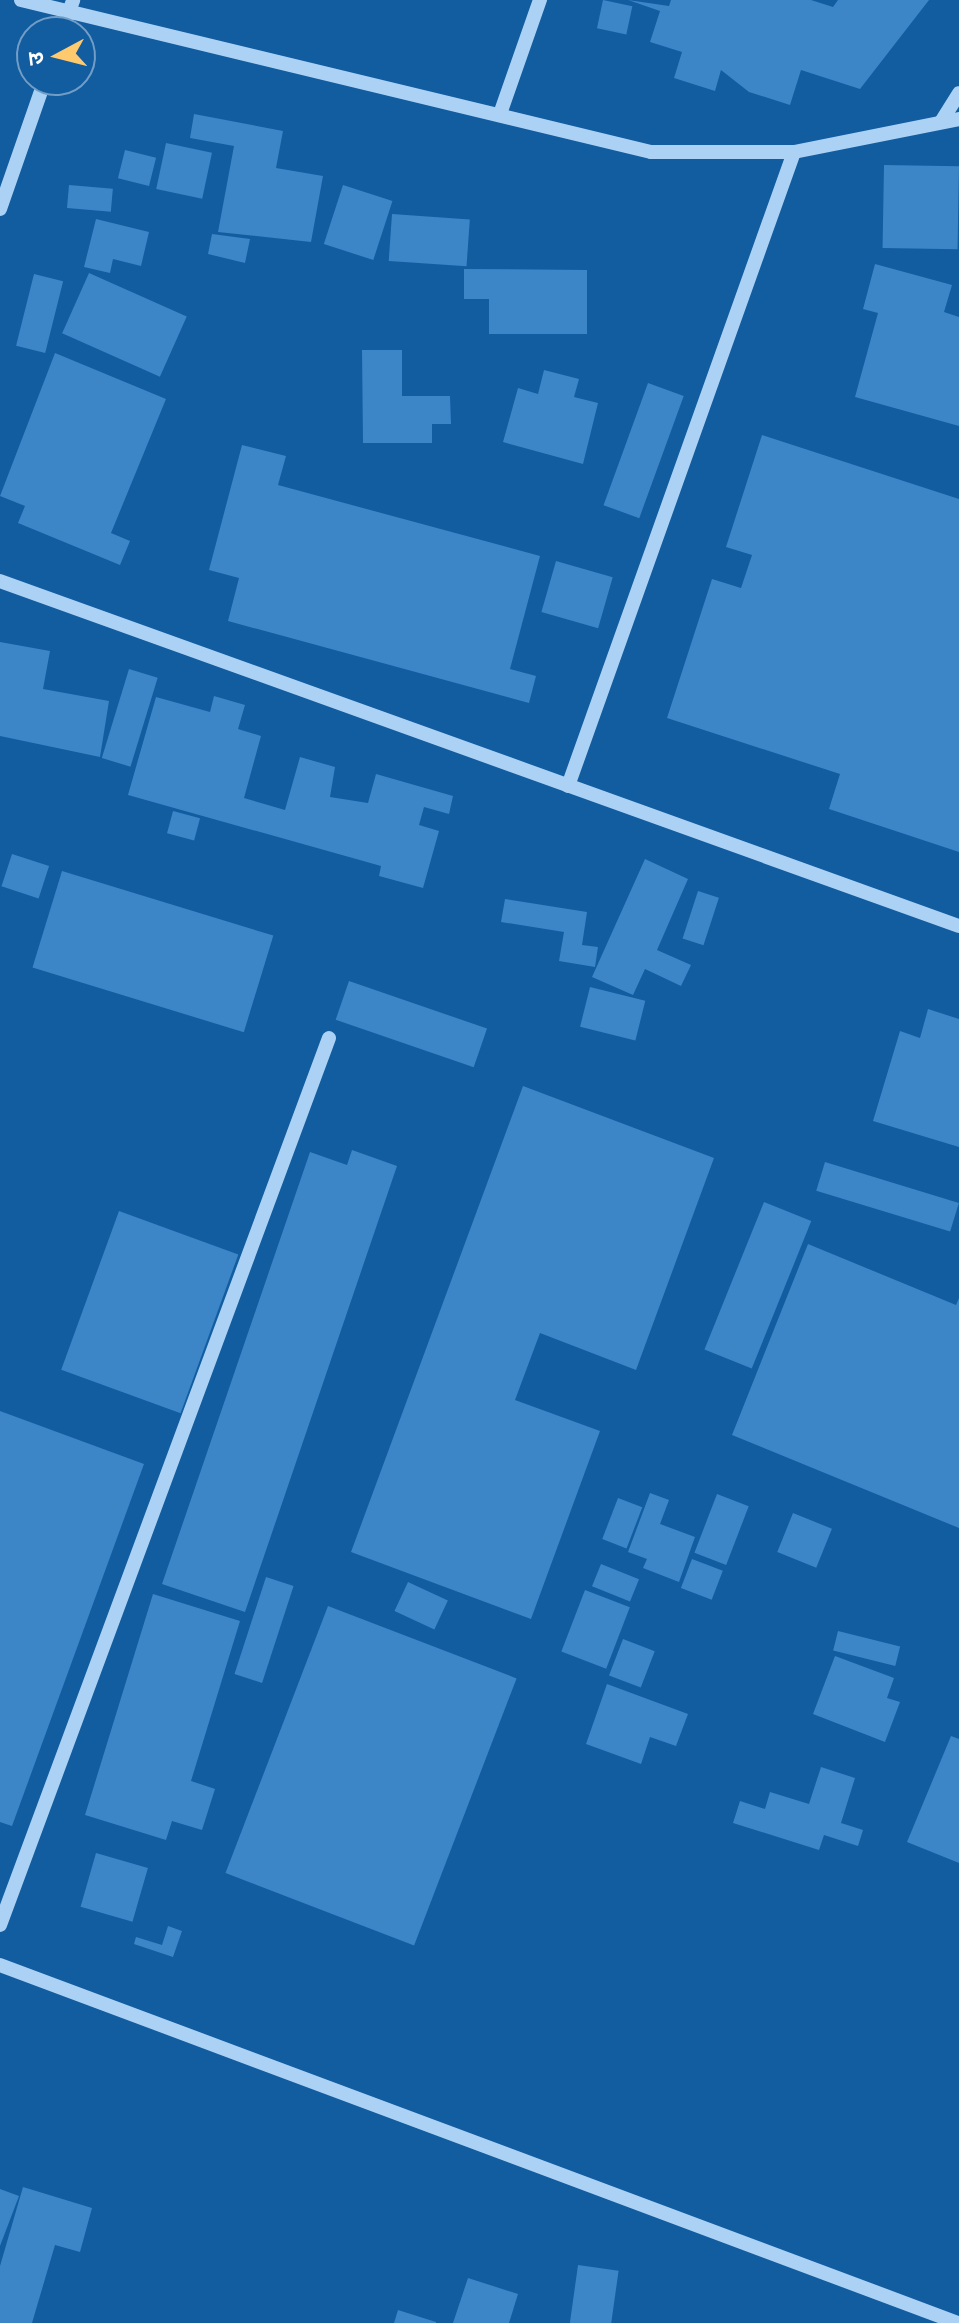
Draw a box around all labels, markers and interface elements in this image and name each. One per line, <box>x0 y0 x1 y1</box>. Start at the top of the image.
north arrow <box>16 16 96 96</box>
text: उ <box>18 50 50 67</box>

